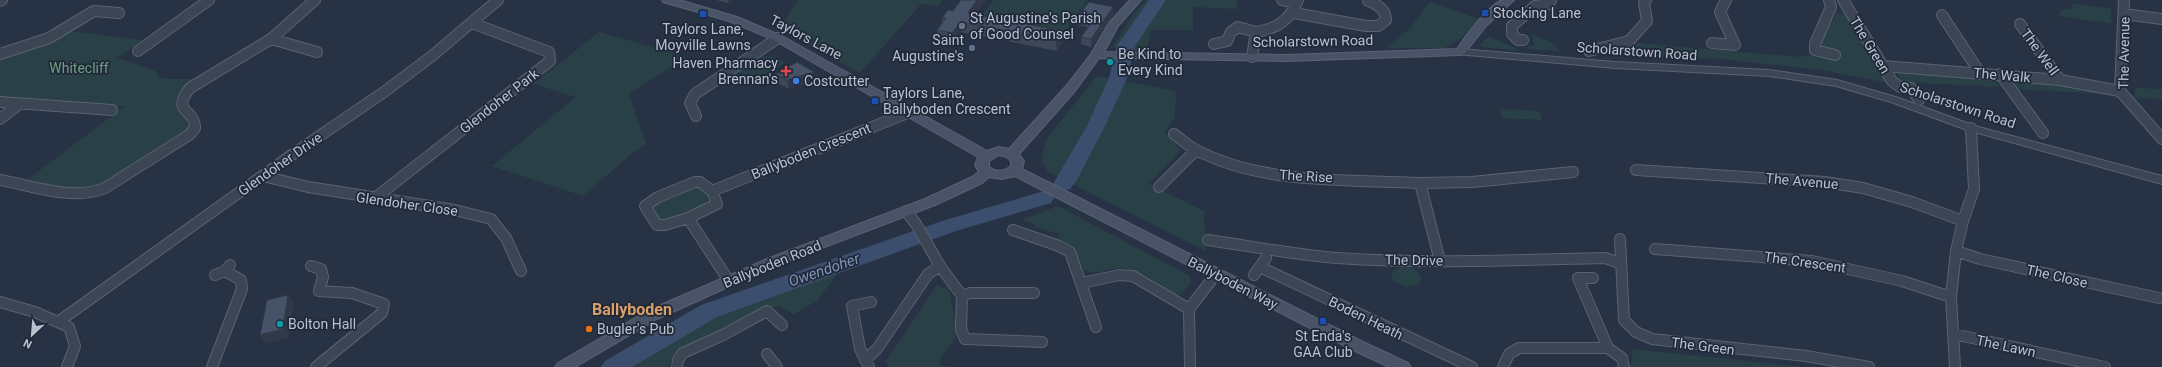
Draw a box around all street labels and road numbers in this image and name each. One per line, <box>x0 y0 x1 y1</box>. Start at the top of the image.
street label: Taylors Lane <box>767 11 845 63</box>
street label: The Green <box>1847 14 1893 76</box>
street label: The Avenue <box>2115 16 2133 90</box>
street label: The Well <box>2018 26 2062 78</box>
street label: Scholarstown Road <box>1253 32 1373 50</box>
street label: Scholarstown Road <box>1576 39 1698 63</box>
street label: Glendoher Park <box>456 65 542 137</box>
street label: The Walk <box>1973 65 2032 86</box>
street label: Scholarstown Road <box>1898 79 2018 131</box>
street label: Ballyboden Crescent <box>749 120 874 182</box>
street label: Glendoher Drive <box>235 129 325 199</box>
street label: The Rise <box>1279 167 1333 185</box>
street label: The Avenue <box>1765 170 1839 192</box>
street label: Glendoher Close <box>355 189 459 219</box>
street label: Ballyboden Road <box>721 237 823 291</box>
street label: The Crescent <box>1763 248 1847 276</box>
street label: The Drive <box>1385 251 1443 269</box>
street label: Ballyboden Way <box>1185 254 1281 313</box>
street label: The Close <box>2025 261 2089 291</box>
street label: Boden Heath <box>1326 293 1406 343</box>
street label: The Lawn <box>1975 332 2037 360</box>
street label: The Green <box>1670 334 1736 358</box>

